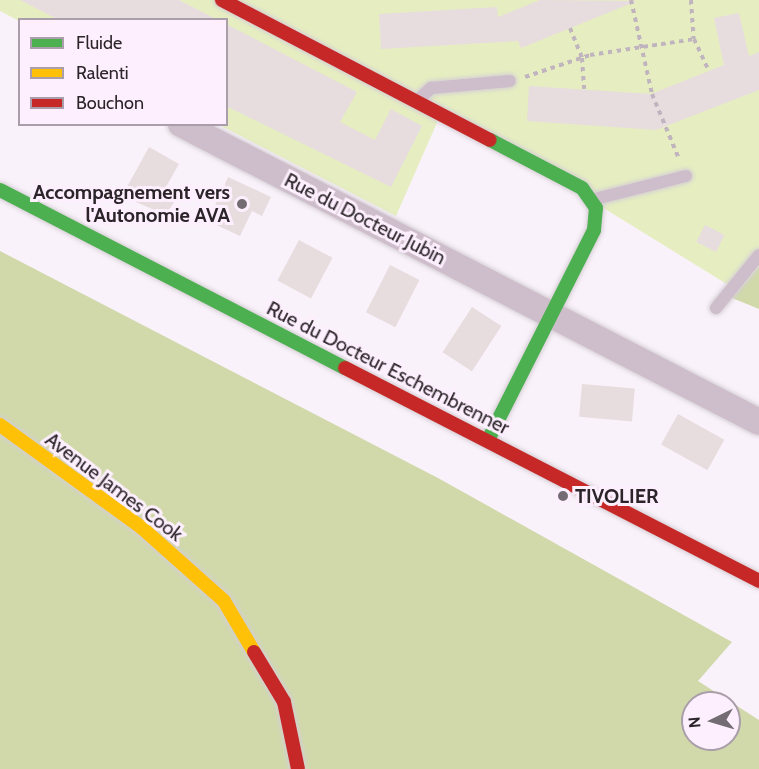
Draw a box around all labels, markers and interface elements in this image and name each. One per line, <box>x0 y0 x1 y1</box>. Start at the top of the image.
legend <box>18 18 228 126</box>
text: Fluide <box>76 32 122 54</box>
text: Ralenti <box>76 62 129 84</box>
text: Bouchon <box>76 92 144 114</box>
street label: Rue du Docteur Jubin <box>280 168 450 270</box>
place label: Accompagnement vers l'Autonomie AVA <box>33 180 230 227</box>
marker: Accompagnement vers l'Autonomie AVA <box>235 197 249 211</box>
street label: Rue du Docteur Eschembrenner <box>263 296 513 440</box>
street label: Avenue James Cook <box>40 427 188 547</box>
place label: TIVOLIER <box>575 484 659 508</box>
marker: TIVOLIER <box>556 489 570 503</box>
north arrow <box>681 691 741 751</box>
text: N <box>685 716 705 729</box>

